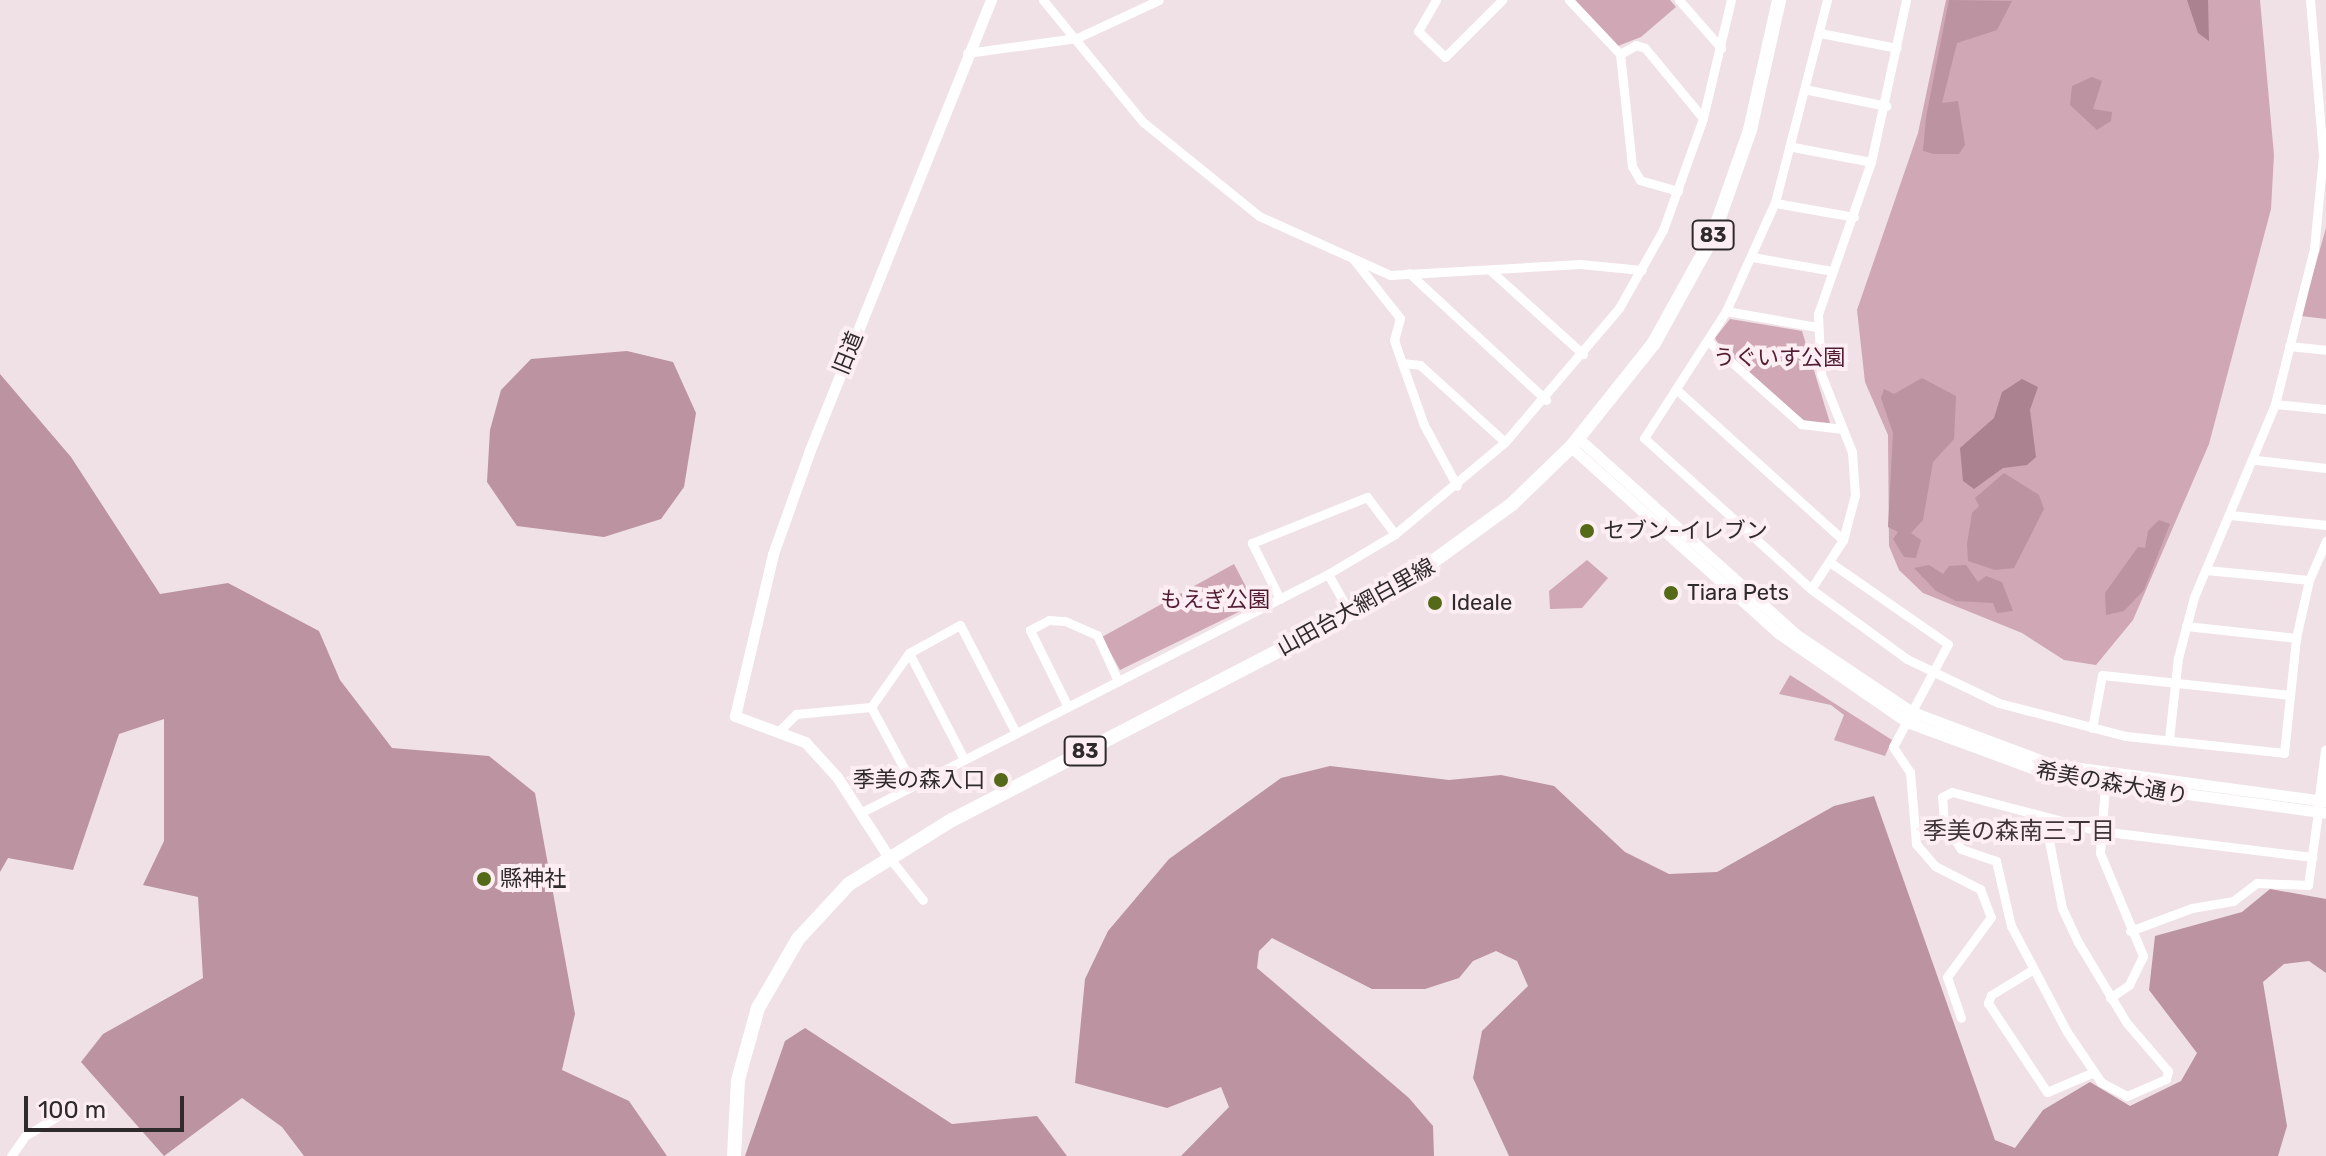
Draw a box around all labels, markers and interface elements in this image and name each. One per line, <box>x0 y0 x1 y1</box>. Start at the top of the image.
road number: 83 <box>1691 219 1735 251</box>
street label: 旧道 <box>828 328 868 378</box>
park label: うぐいす公園 <box>1713 345 1845 371</box>
place label: セブン-イレブン <box>1603 518 1768 544</box>
marker: セブン-イレブン <box>1578 522 1596 540</box>
street label: 山田台大網白里線 <box>1273 553 1439 661</box>
place label: Tiara Pets <box>1687 580 1789 606</box>
marker: Tiara Pets <box>1662 584 1680 602</box>
park label: もえぎ公園 <box>1160 587 1270 613</box>
place label: Ideale <box>1451 590 1512 616</box>
marker: Ideale <box>1426 594 1444 612</box>
road number: 83 <box>1063 735 1107 767</box>
street label: 希美の森大通り <box>2034 757 2190 809</box>
place label: 季美の森入口 <box>853 767 985 793</box>
marker: 季美の森入口 <box>992 771 1010 789</box>
district label: 季美の森南三丁目 <box>1923 818 2115 846</box>
place label: 縣神社 <box>500 866 566 892</box>
marker: 縣神社 <box>475 870 493 888</box>
scale bar <box>28 1080 188 1130</box>
text: 100 m <box>38 1096 106 1124</box>

